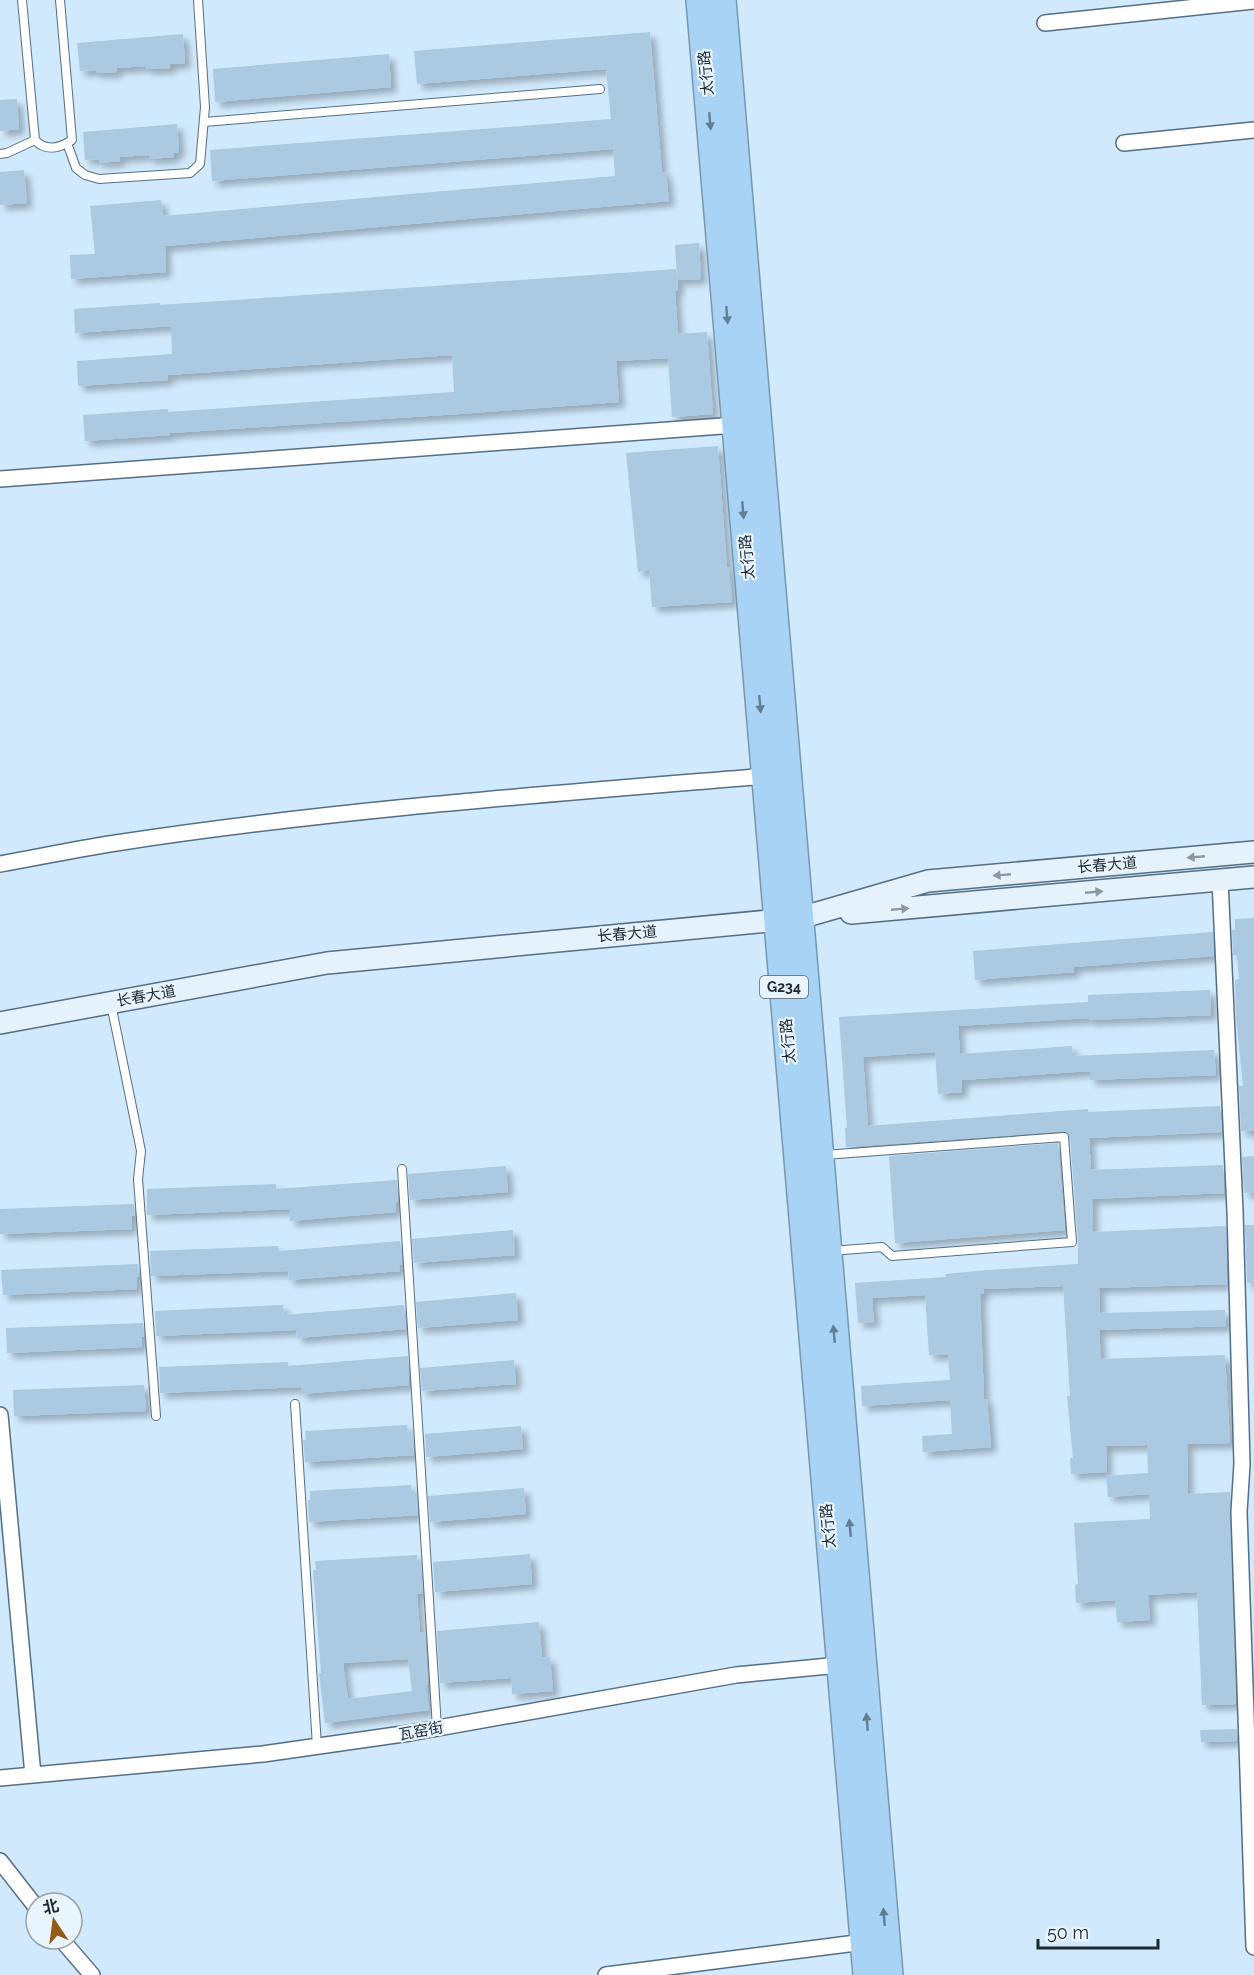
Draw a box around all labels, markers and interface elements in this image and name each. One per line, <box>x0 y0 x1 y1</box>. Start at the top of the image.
street label: 太行路 <box>695 50 717 96</box>
one-way arrow <box>705 112 715 131</box>
one-way arrow <box>722 306 732 325</box>
one-way arrow <box>738 500 748 519</box>
street label: 太行路 <box>736 534 758 580</box>
one-way arrow <box>755 694 764 713</box>
one-way arrow <box>1186 852 1205 862</box>
street label: 长春大道 <box>1076 853 1138 877</box>
one-way arrow <box>992 870 1011 880</box>
one-way arrow <box>1085 887 1104 896</box>
one-way arrow <box>890 904 909 914</box>
street label: 长春大道 <box>596 922 658 946</box>
road number: G234 <box>760 976 808 998</box>
street label: 长春大道 <box>115 982 177 1010</box>
street label: 太行路 <box>777 1018 799 1064</box>
one-way arrow <box>829 1324 839 1343</box>
street label: 太行路 <box>817 1503 839 1549</box>
one-way arrow <box>845 1519 855 1538</box>
one-way arrow <box>862 1713 872 1732</box>
street label: 瓦窑街 <box>397 1718 445 1744</box>
north arrow <box>24 1891 84 1951</box>
text: 北 <box>41 1896 61 1918</box>
one-way arrow <box>879 1907 889 1926</box>
scale bar <box>1038 1912 1158 1950</box>
text: 50 m <box>1047 1922 1089 1943</box>

